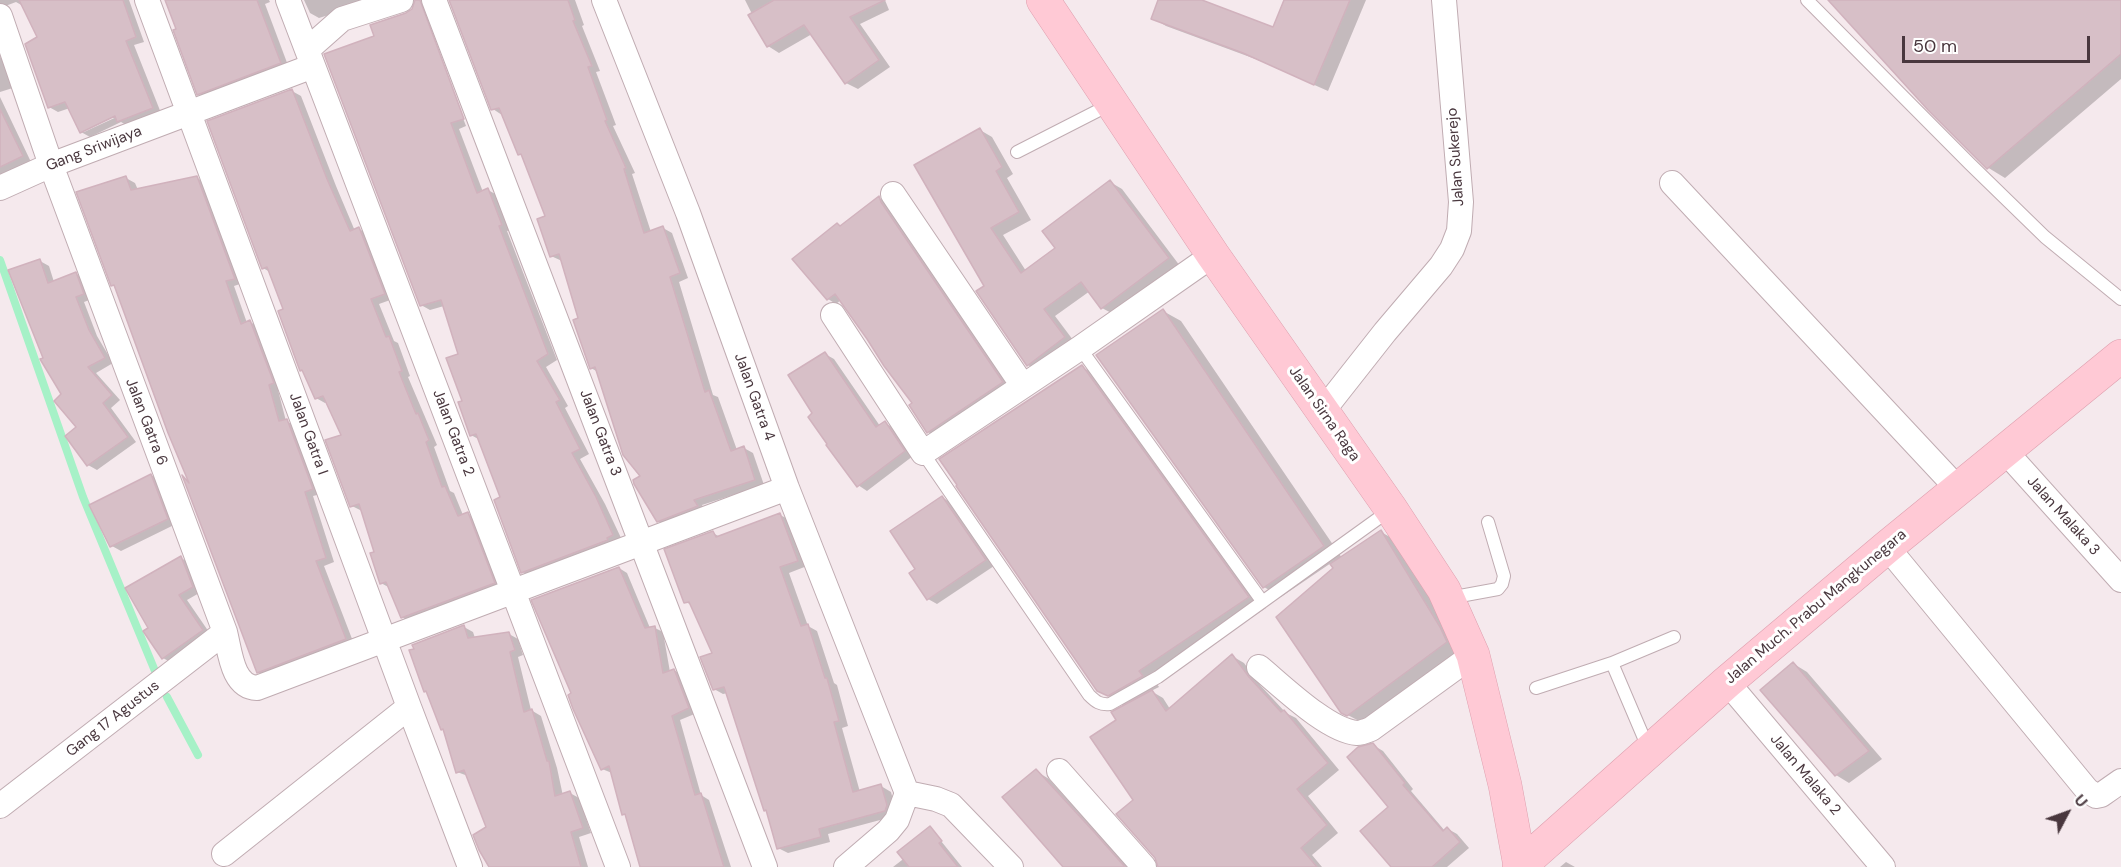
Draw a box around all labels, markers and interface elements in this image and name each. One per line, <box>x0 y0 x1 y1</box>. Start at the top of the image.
scale bar <box>1905 24 2092 62</box>
text: 50 m <box>1913 34 1957 58</box>
street label: Jalan Sukerejo <box>1444 107 1468 207</box>
street label: Gang Sriwijaya <box>44 122 144 176</box>
street label: Jalan Gatra 4 <box>730 351 778 443</box>
street label: Jalan Sirna Raga <box>1285 363 1363 465</box>
street label: Jalan Gatra 6 <box>121 376 171 468</box>
street label: Jalan Gatra 2 <box>428 387 478 479</box>
street label: Jalan Gatra 3 <box>575 387 625 479</box>
street label: Jalan Gatra I <box>285 390 331 478</box>
street label: Jalan Malaka 3 <box>2023 473 2103 559</box>
street label: Jalan Much. Prabu Mangkunegara <box>1722 526 1910 688</box>
street label: Gang 17 Agustus <box>63 677 163 761</box>
street label: Jalan Malaka 2 <box>1766 731 1844 819</box>
north arrow <box>2037 783 2097 843</box>
text: U <box>2069 790 2092 812</box>

